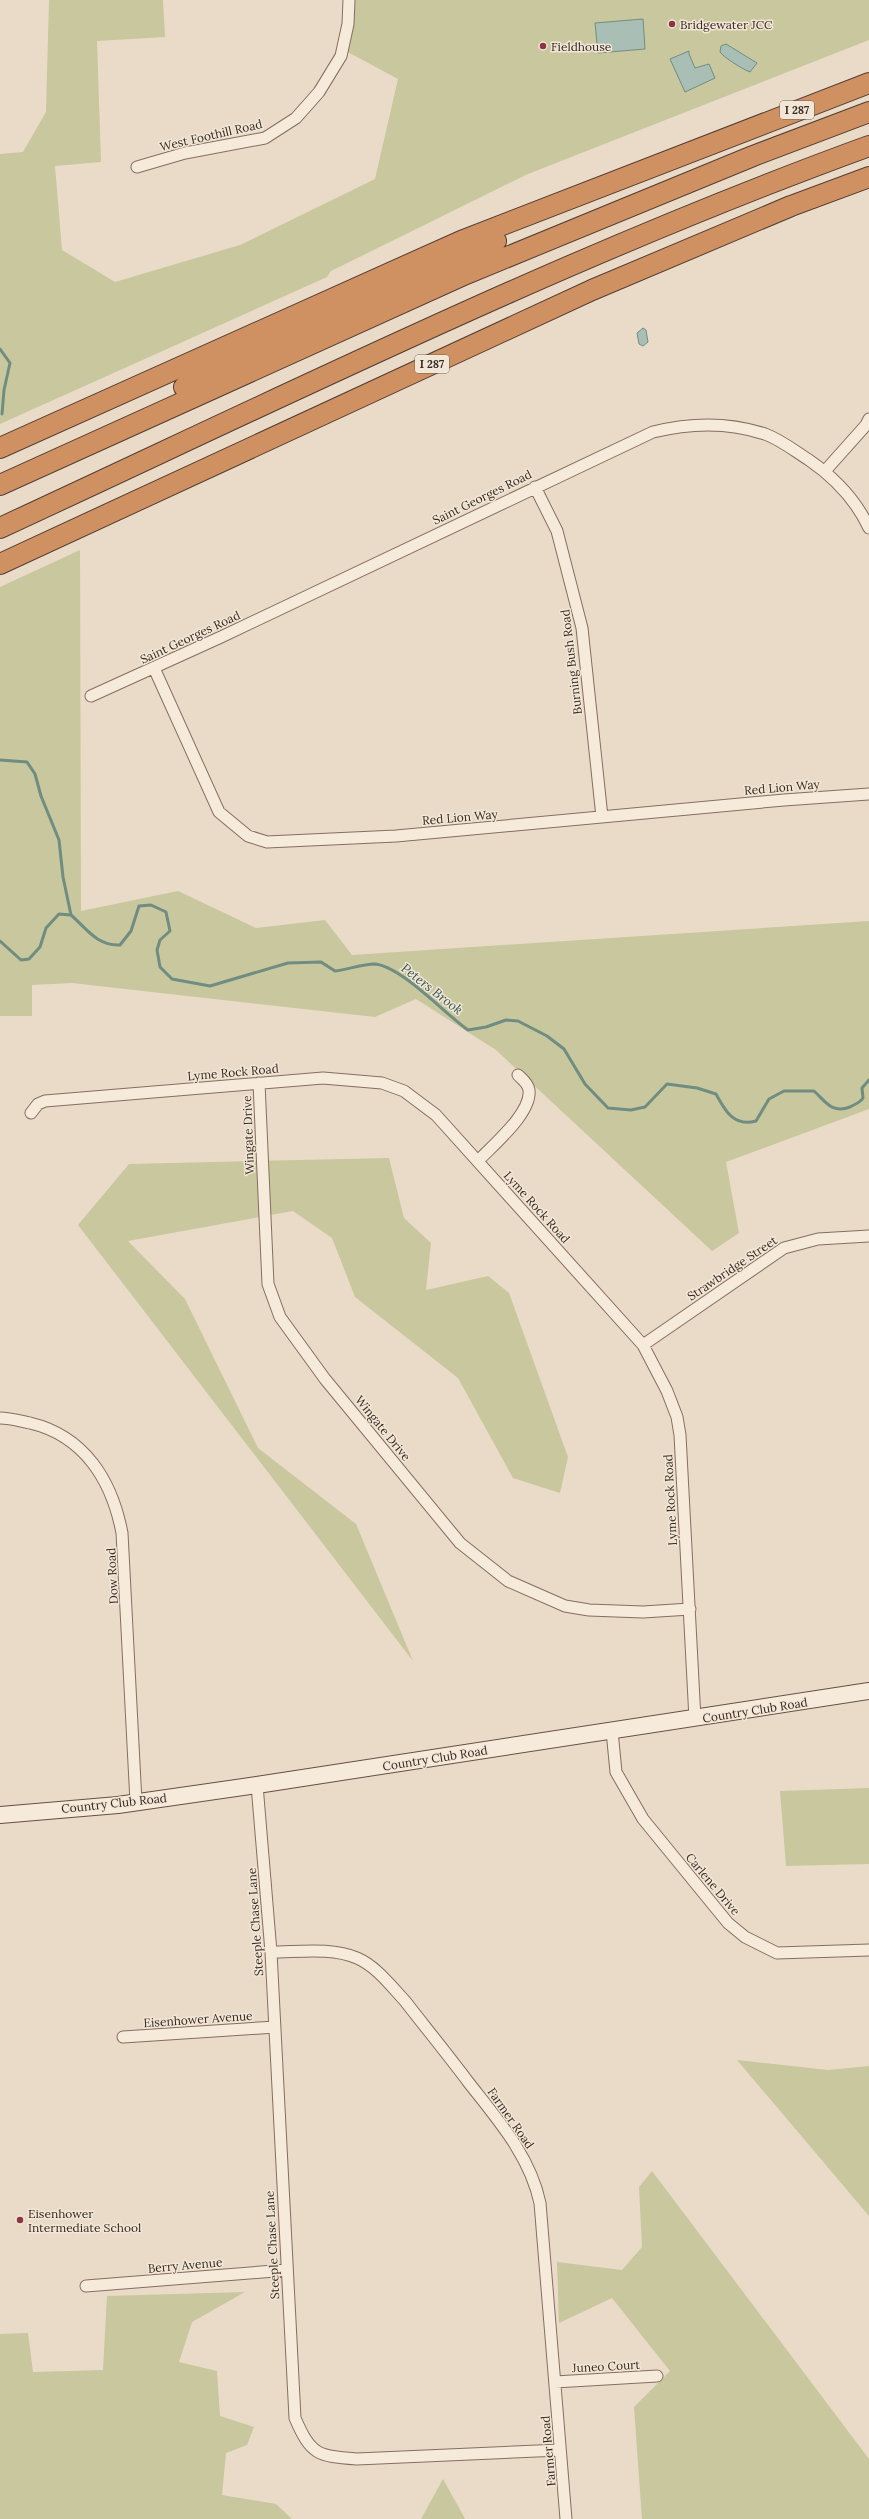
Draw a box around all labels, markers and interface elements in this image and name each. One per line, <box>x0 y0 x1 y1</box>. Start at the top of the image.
place label: Bridgewater JCC <box>680 17 773 32</box>
marker: Bridgewater JCC <box>667 19 677 29</box>
place label: Fieldhouse <box>551 39 612 54</box>
marker: Fieldhouse <box>538 41 548 51</box>
road number: I 287 <box>780 101 814 119</box>
street label: West Foothill Road <box>158 116 264 154</box>
road number: I 287 <box>415 355 449 373</box>
street label: Saint Georges Road <box>430 466 534 528</box>
street label: Saint Georges Road <box>138 607 242 667</box>
street label: Burning Bush Road <box>557 609 585 715</box>
street label: Red Lion Way <box>744 776 821 798</box>
street label: Red Lion Way <box>422 806 499 828</box>
water label: Peters Brook <box>398 960 466 1019</box>
street label: Lyme Rock Road <box>187 1061 279 1083</box>
street label: Wingate Drive <box>239 1095 257 1175</box>
street label: Lyme Rock Road <box>501 1168 573 1246</box>
street label: Strawbridge Street <box>684 1232 780 1304</box>
street label: Wingate Drive <box>352 1392 414 1464</box>
street label: Lyme Rock Road <box>660 1454 680 1546</box>
street label: Dow Road <box>103 1547 121 1605</box>
street label: Country Club Road <box>701 1694 809 1726</box>
street label: Country Club Road <box>381 1742 489 1774</box>
street label: Country Club Road <box>60 1790 168 1816</box>
street label: Carlene Drive <box>683 1850 744 1918</box>
street label: Steeple Chase Lane <box>244 1867 266 1977</box>
street label: Eisenhower Avenue <box>143 2008 254 2030</box>
street label: Farmer Road <box>485 2085 537 2151</box>
street label: Steeple Chase Lane <box>262 2190 282 2300</box>
place label: Eisenhower Intermediate School <box>28 2206 141 2235</box>
marker: Eisenhower Intermediate School <box>15 2215 25 2225</box>
street label: Berry Avenue <box>147 2254 223 2276</box>
street label: Juneo Court <box>571 2357 641 2375</box>
street label: Farmer Road <box>537 2415 559 2487</box>

